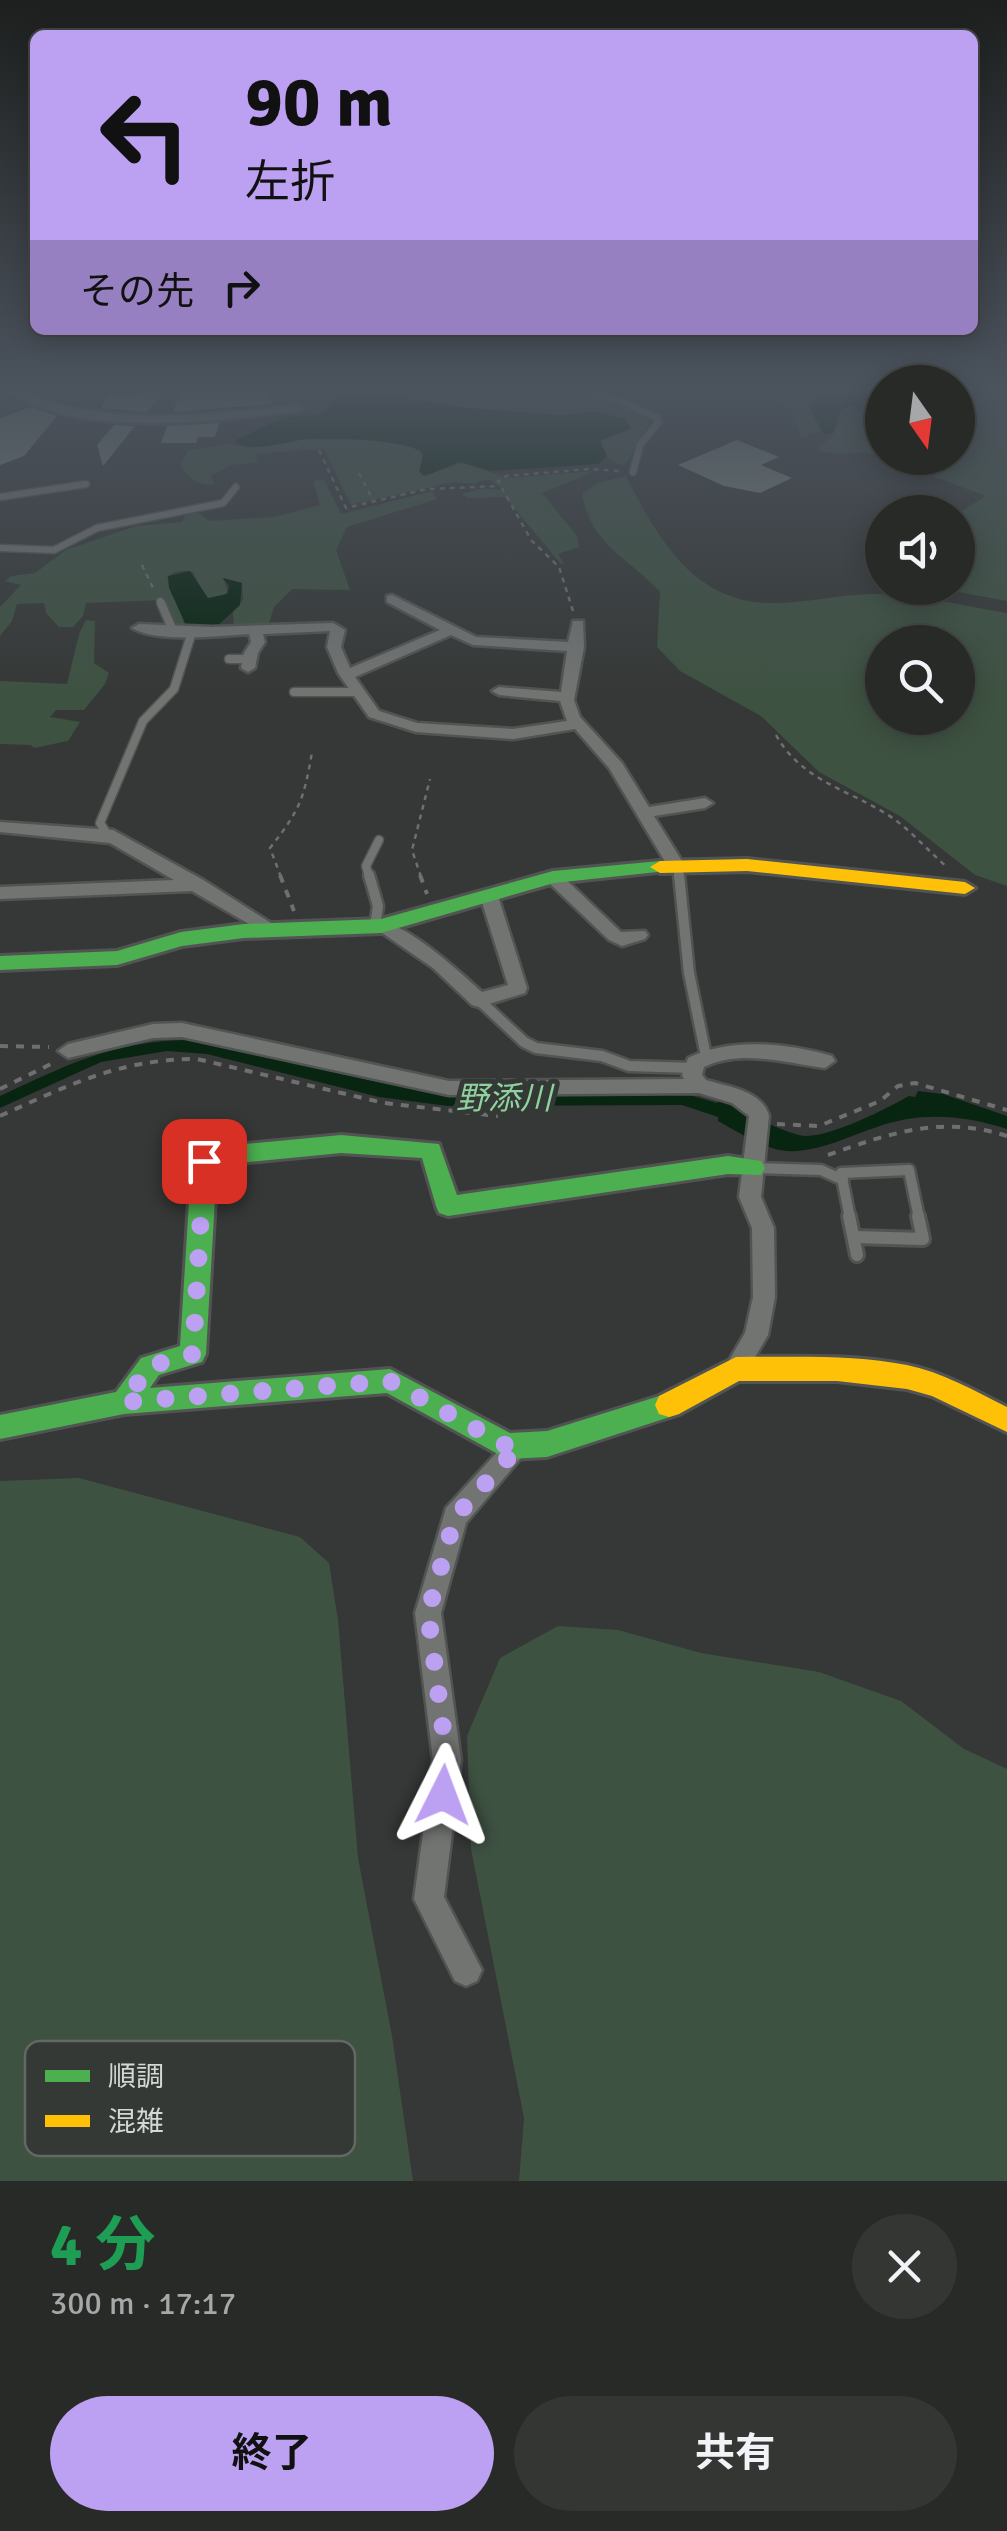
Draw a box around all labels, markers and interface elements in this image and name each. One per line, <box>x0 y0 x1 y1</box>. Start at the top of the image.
text: 90 m <box>245 59 393 145</box>
icon: left <box>80 70 210 200</box>
text: 左折 <box>245 155 335 210</box>
icon: right <box>214 260 269 315</box>
text: その先 <box>80 268 194 315</box>
north arrow <box>865 365 975 475</box>
map controls <box>865 365 975 735</box>
button: sound <box>865 495 975 605</box>
button: search <box>865 625 975 735</box>
water label: 野添川 <box>456 1079 555 1118</box>
pin <box>162 1119 247 1204</box>
icon: arrive <box>177 1134 232 1189</box>
position arrow <box>391 1743 495 1847</box>
legend <box>25 2041 355 2156</box>
text: 順調 <box>108 2060 164 2094</box>
text: 混雑 <box>108 2105 164 2139</box>
text: 4 分 <box>50 2209 156 2283</box>
button: close <box>852 2214 957 2319</box>
text: 300 m · 17:17 <box>50 2284 236 2323</box>
button: 終了 <box>50 2396 494 2511</box>
button: 共有 <box>514 2396 957 2511</box>

